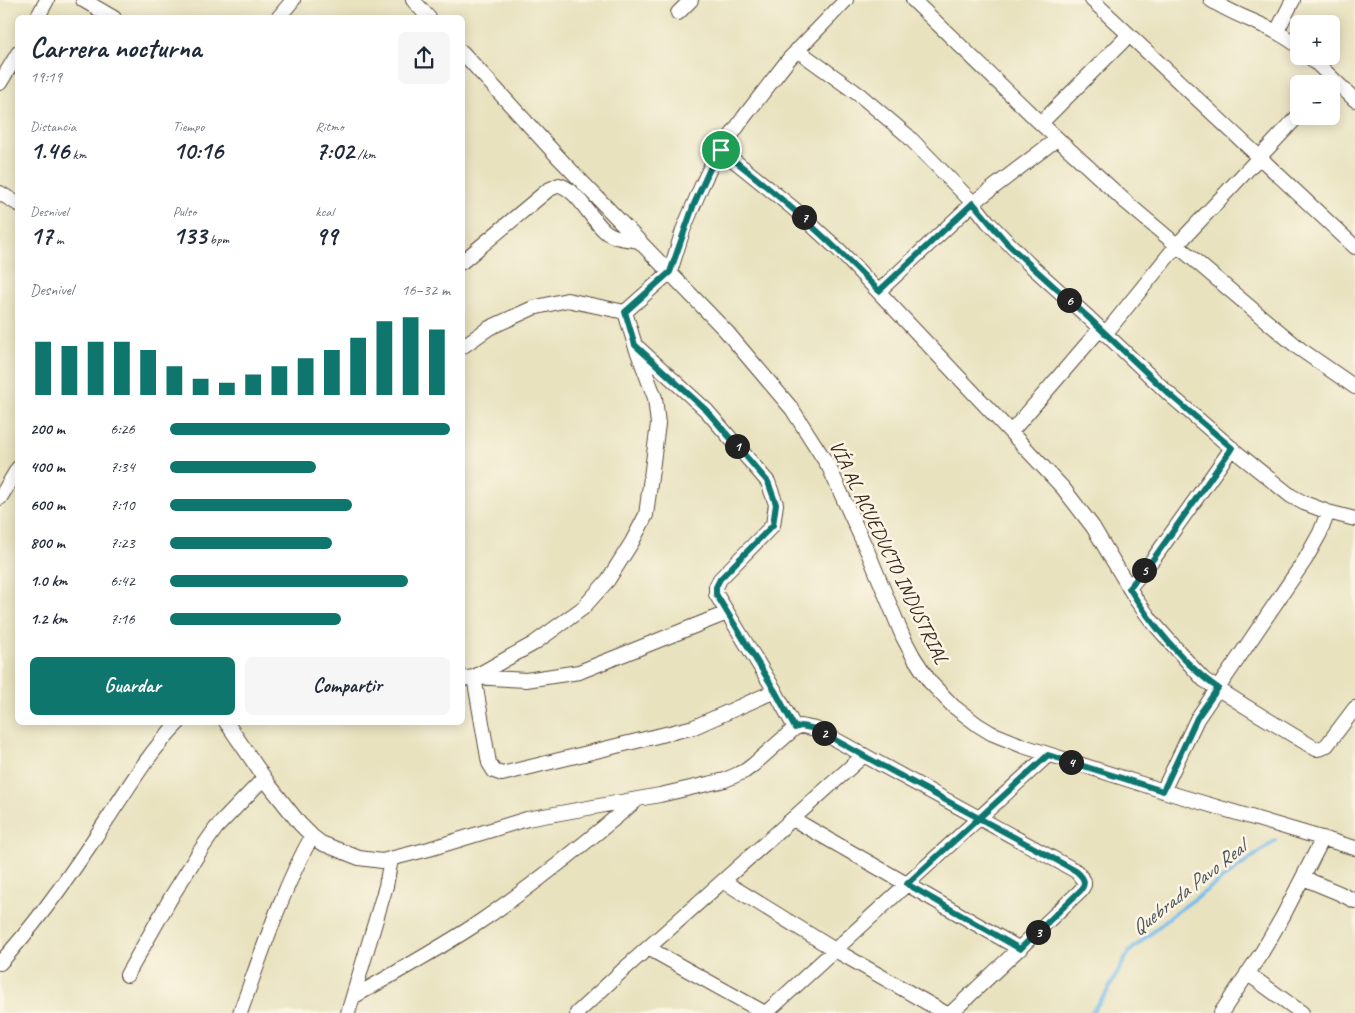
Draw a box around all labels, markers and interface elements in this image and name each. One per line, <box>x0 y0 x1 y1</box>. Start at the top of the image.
map controls <box>1290 15 1340 125</box>
button: + <box>1290 15 1340 65</box>
text: Carrera nocturna <box>30 30 201 65</box>
button: share <box>398 32 450 84</box>
text: 19:19 <box>30 67 62 87</box>
button: − <box>1290 75 1340 125</box>
text: Distancia <box>30 118 76 135</box>
text: Tiempo <box>173 118 204 135</box>
text: Ritmo <box>315 118 344 135</box>
pin <box>700 129 742 171</box>
text: 1.46 <box>30 135 69 167</box>
text: 10:16 <box>173 135 223 167</box>
text: 7:02 <box>315 135 354 167</box>
icon: arrive <box>707 136 735 164</box>
text: km <box>69 146 86 163</box>
text: /km <box>354 146 376 163</box>
text: Desnivel <box>30 203 68 220</box>
text: Pulso <box>173 203 196 220</box>
text: kcal <box>315 203 334 220</box>
pin: 7 <box>792 204 816 230</box>
text: 7 <box>801 209 808 226</box>
text: 17 <box>30 220 52 252</box>
text: 133 <box>173 220 206 252</box>
text: 99 <box>315 220 337 252</box>
text: m <box>52 231 64 248</box>
text: bpm <box>206 231 229 248</box>
text: Desnivel <box>30 280 73 300</box>
text: 16–32 m <box>401 280 450 300</box>
pin: 6 <box>1056 288 1082 312</box>
text: 6 <box>1066 292 1073 309</box>
text: 200 m <box>30 419 65 439</box>
text: 6:26 <box>110 419 135 439</box>
pin: 1 <box>724 434 750 458</box>
street label: VÍA AL ACUEDUCTO INDUSTRIAL <box>824 436 954 668</box>
text: 1 <box>734 438 741 455</box>
text: 400 m <box>30 457 65 477</box>
text: 7:34 <box>110 457 135 477</box>
text: 600 m <box>30 495 65 515</box>
text: 7:10 <box>110 495 135 515</box>
text: 800 m <box>30 533 65 553</box>
text: 7:23 <box>110 533 135 553</box>
pin: 5 <box>1132 558 1156 582</box>
text: 5 <box>1141 562 1148 579</box>
text: 1.0 km <box>30 571 67 591</box>
text: 6:42 <box>110 571 135 591</box>
text: 1.2 km <box>30 609 67 629</box>
text: 7:16 <box>110 609 135 629</box>
button: Guardar <box>30 657 235 715</box>
button: Compartir <box>245 657 450 715</box>
pin: 2 <box>812 720 836 746</box>
text: 2 <box>821 725 828 742</box>
pin: 4 <box>1058 750 1084 774</box>
text: 4 <box>1068 754 1075 771</box>
water label: Quebrada Pavo Real <box>1125 831 1256 941</box>
pin: 3 <box>1026 920 1050 944</box>
text: 3 <box>1035 924 1042 941</box>

